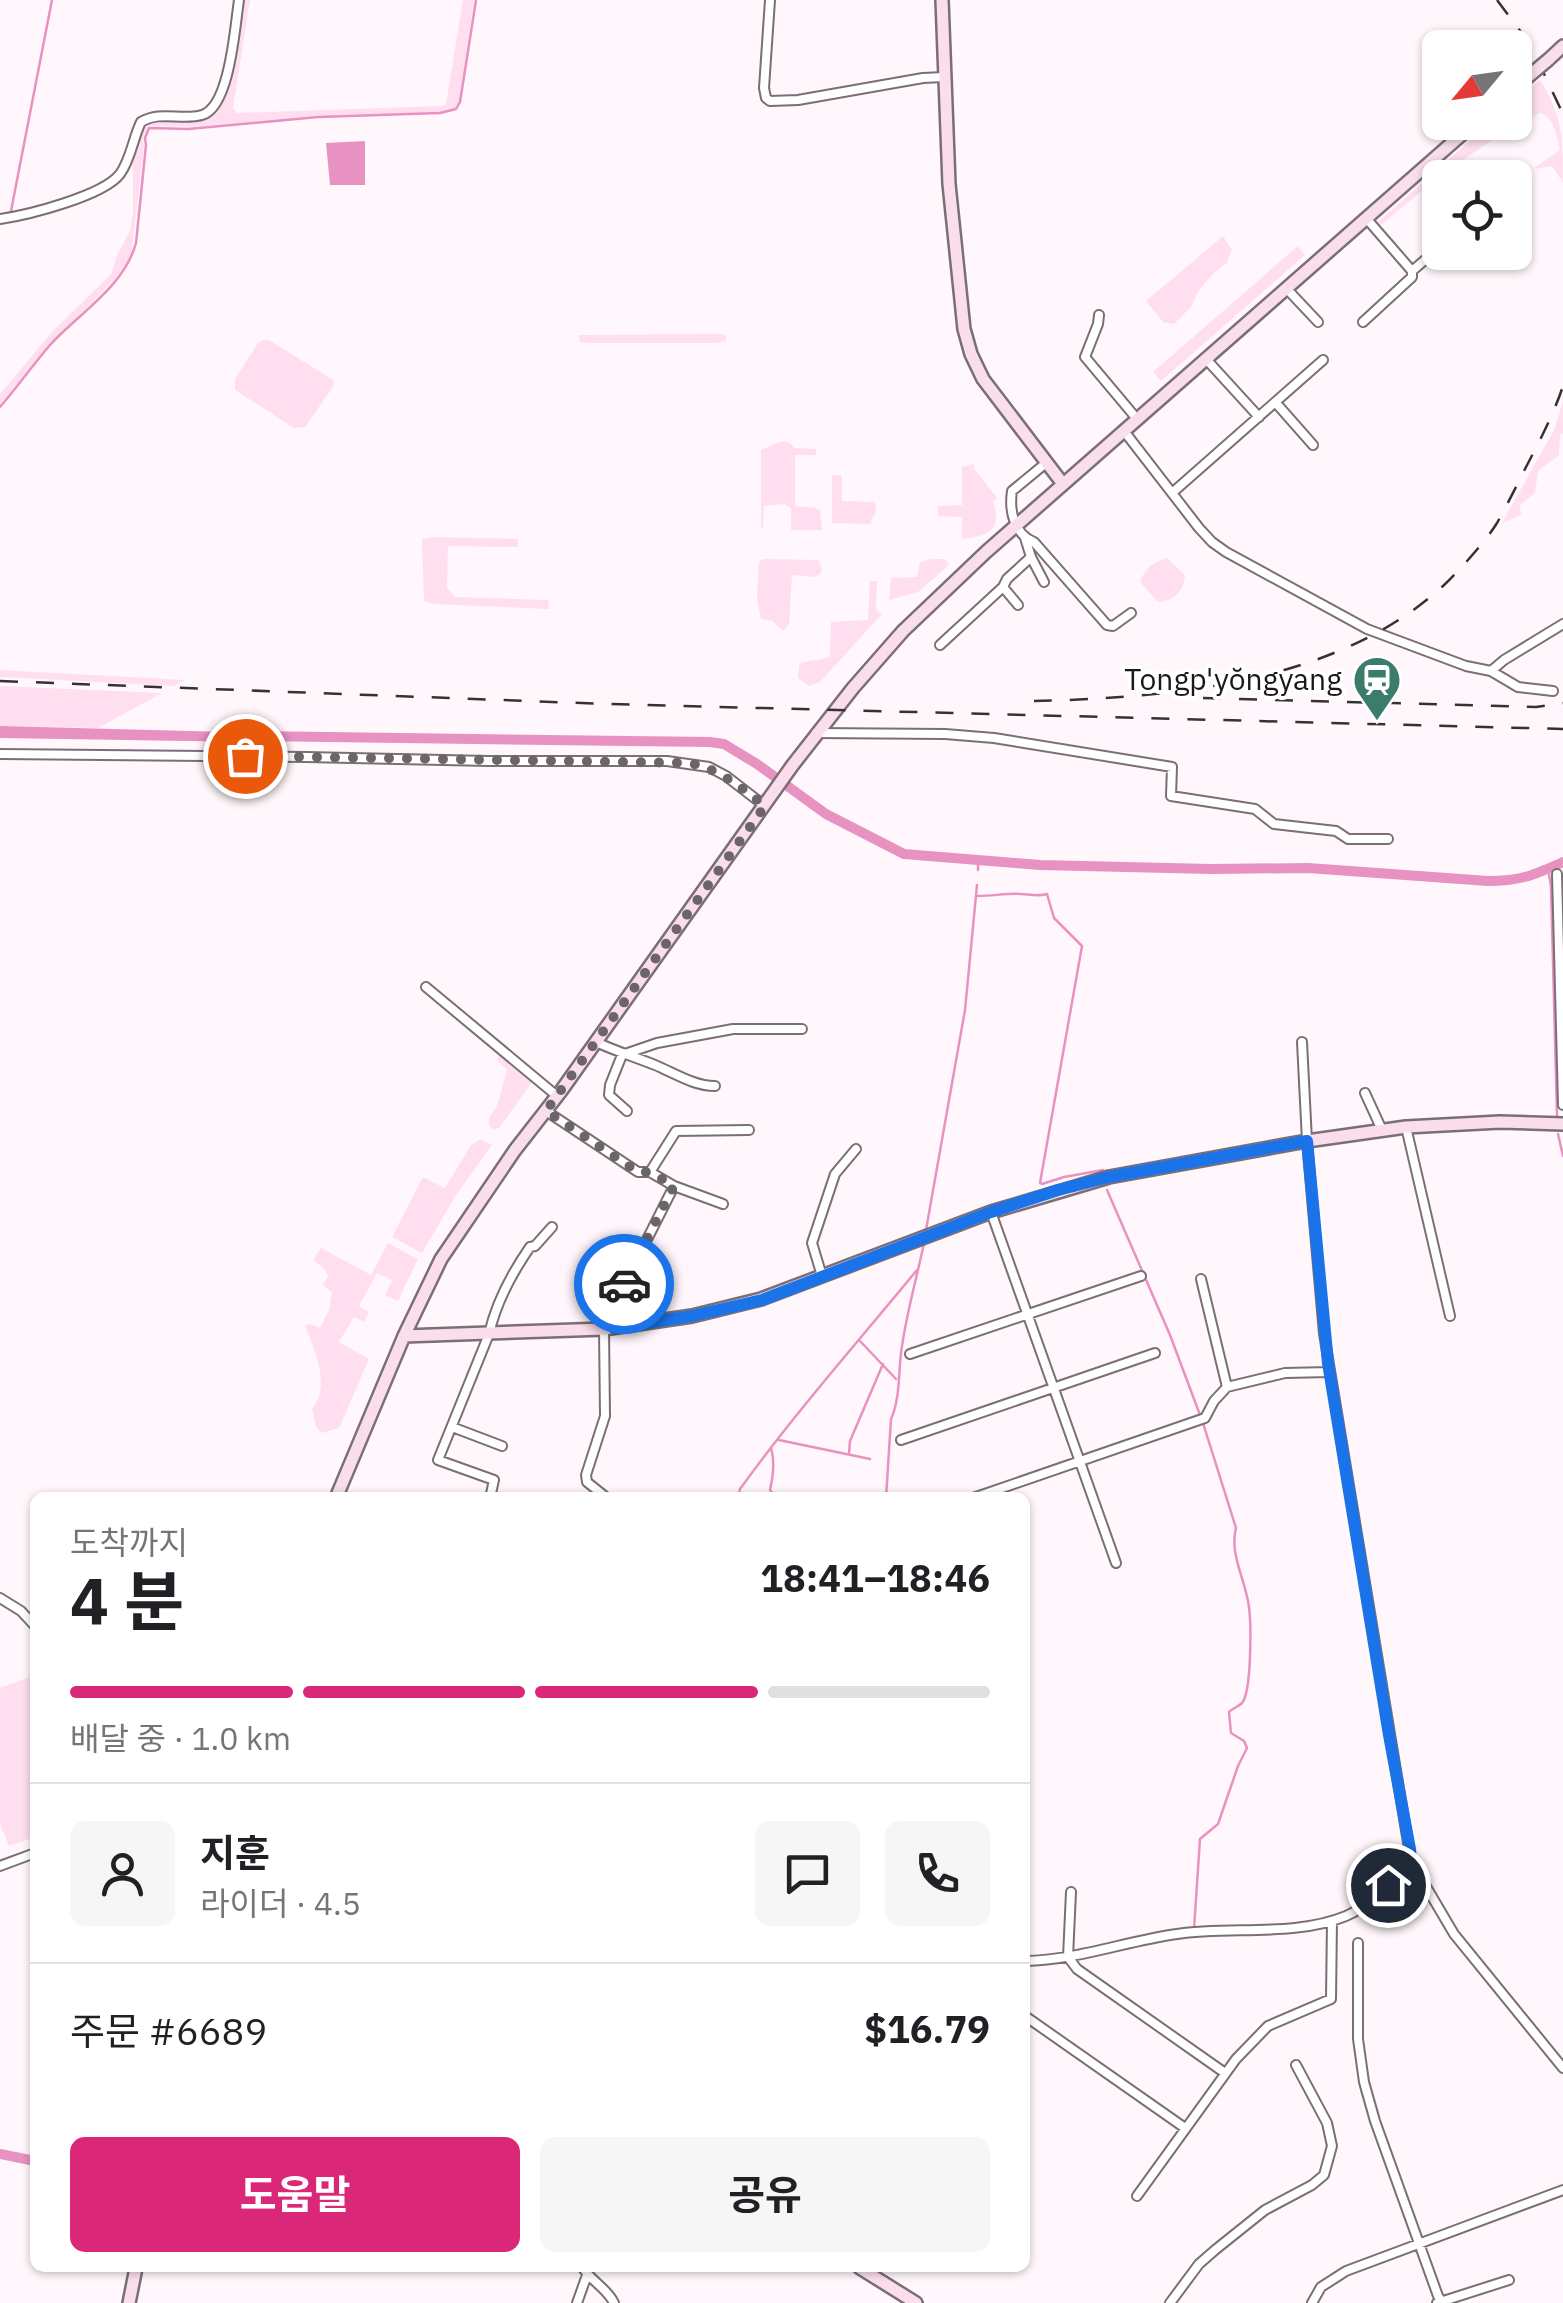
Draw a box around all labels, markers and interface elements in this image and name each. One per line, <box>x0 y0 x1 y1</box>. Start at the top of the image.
north arrow <box>1422 30 1532 140</box>
map controls <box>1422 30 1532 270</box>
button: locate <box>1422 160 1532 270</box>
station icon: Tongp'yŏngyang <box>1351 654 1403 722</box>
place label: Tongp'yŏngyang <box>1124 659 1342 698</box>
pin <box>203 714 288 799</box>
icon: bag <box>218 729 273 784</box>
courier <box>574 1234 674 1334</box>
icon: car <box>597 1257 652 1312</box>
text: 도착까지 <box>70 1521 188 1563</box>
text: 18:41–18:46 <box>760 1553 990 1602</box>
text: 4 분 <box>70 1558 184 1643</box>
text: 배달 중 · 1.0 km <box>70 1717 291 1759</box>
button: person <box>70 1821 175 1926</box>
button: chat <box>755 1821 860 1926</box>
button: phone <box>885 1821 990 1926</box>
text: 지훈 <box>200 1828 270 1877</box>
pin <box>1346 1843 1431 1928</box>
icon: home <box>1361 1858 1416 1913</box>
text: 라이더 · 4.5 <box>200 1882 361 1924</box>
text: $16.79 <box>864 2004 990 2053</box>
text: 주문 #6689 <box>70 2006 267 2055</box>
button: 도움말 <box>70 2137 520 2252</box>
button: 공유 <box>540 2137 990 2252</box>

